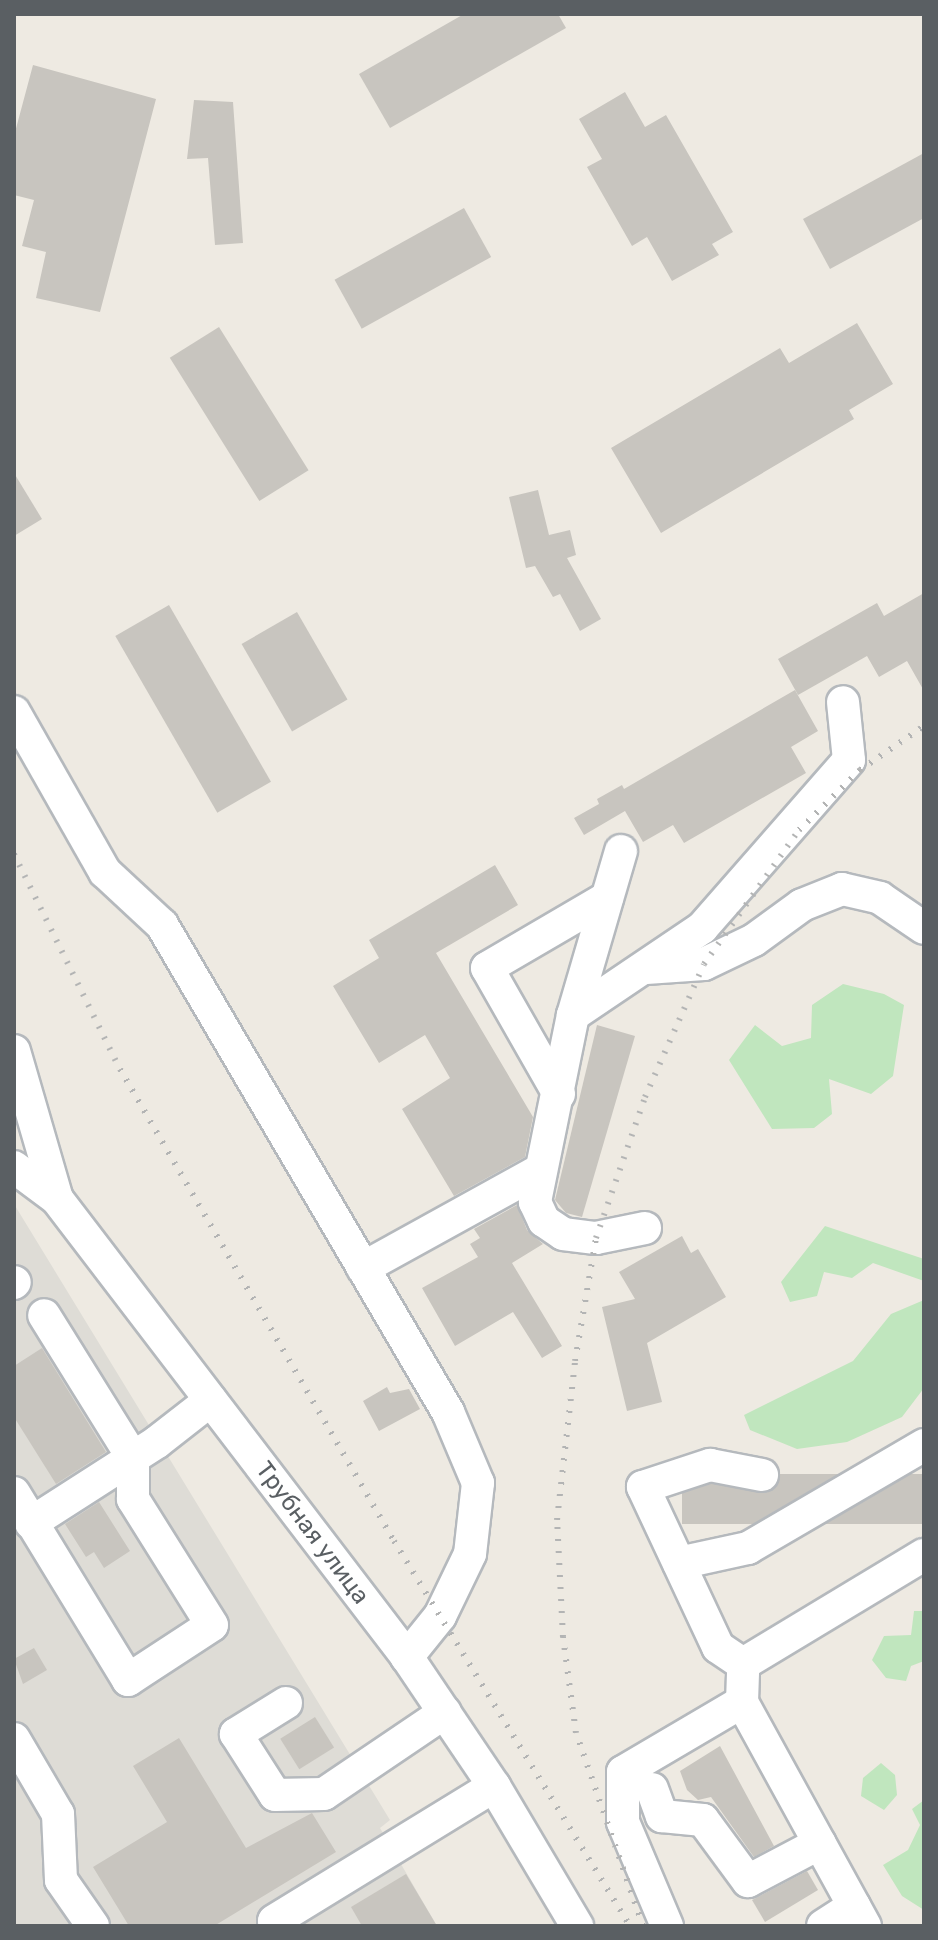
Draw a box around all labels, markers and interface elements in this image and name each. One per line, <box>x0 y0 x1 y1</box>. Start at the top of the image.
street label: Трубная улица <box>249 1456 375 1610</box>

